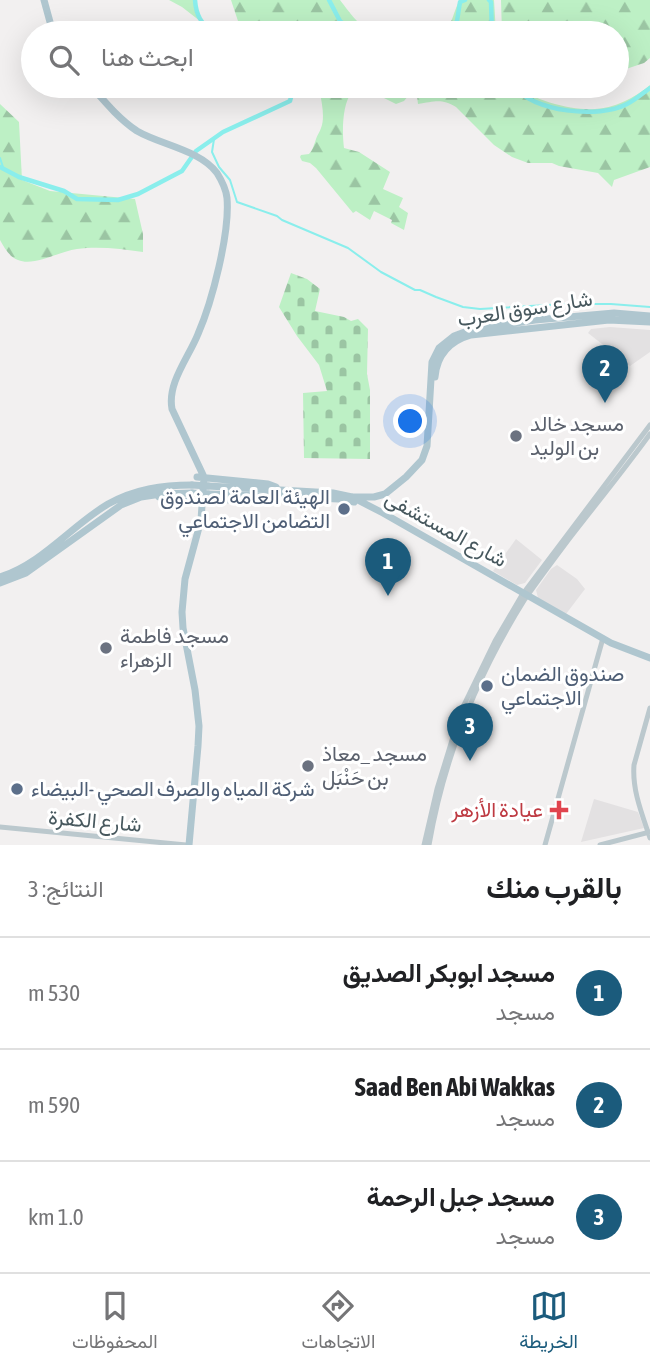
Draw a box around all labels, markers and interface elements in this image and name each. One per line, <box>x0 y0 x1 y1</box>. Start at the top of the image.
search box <box>21 21 629 98</box>
icon: search <box>45 41 83 79</box>
text: ابحث هنا <box>101 42 194 72</box>
street label: شارع سوق العرب <box>456 286 594 333</box>
pin: 2 <box>582 345 628 403</box>
your location <box>393 404 427 438</box>
place label: مسجد خالد بن الوليد <box>530 411 624 461</box>
marker: مسجد خالد بن الوليد <box>508 428 524 444</box>
place label: الهيئة العامة لصندوق التضامن الاجتماعي <box>160 484 330 538</box>
street label: شارع المستشفى <box>380 485 511 574</box>
marker: الهيئة العامة لصندوق التضامن الاجتماعي <box>336 501 352 517</box>
pin: 1 <box>365 538 411 596</box>
place label: مسجد فاطمة الزهراء <box>120 623 229 673</box>
marker: مسجد فاطمة الزهراء <box>98 640 114 656</box>
place label: صندوق الضمان الاجتماعي <box>501 661 624 715</box>
marker: صندوق الضمان الاجتماعي <box>479 678 495 694</box>
pin: 3 <box>447 703 493 761</box>
place label: مسجد _معاذ بن حَنْبَل <box>322 741 427 790</box>
marker: مسجد _معاذ بن حَنْبَل <box>300 758 316 774</box>
place label: شركة المياه والصرف الصحي -البيضاء <box>31 776 315 806</box>
marker: شركة المياه والصرف الصحي -البيضاء <box>9 781 25 797</box>
place label: عيادة الأزهر <box>450 797 543 823</box>
marker: عيادة الأزهر <box>549 800 569 820</box>
street label: شارع الكفرة <box>47 804 143 839</box>
text: بالقرب منك <box>486 870 622 904</box>
text: النتائج: 3 <box>28 876 103 902</box>
text: مسجد ابوبكر الصديق <box>342 958 555 988</box>
text: 530 m <box>28 980 80 1006</box>
text: 1 <box>594 980 604 1006</box>
text: مسجد <box>495 999 555 1025</box>
text: Saad Ben Abi Wakkas <box>355 1072 555 1102</box>
text: 590 m <box>28 1092 80 1118</box>
text: 2 <box>594 1092 604 1118</box>
text: مسجد <box>495 1105 555 1131</box>
text: مسجد جبل الرحمة <box>366 1182 555 1212</box>
text: 1.0 km <box>28 1204 84 1230</box>
text: 3 <box>594 1204 604 1230</box>
text: مسجد <box>495 1223 555 1249</box>
tab: المحفوظات <box>72 1287 158 1358</box>
tab: الاتجاهات <box>302 1287 375 1358</box>
tab: الخريطة <box>519 1287 578 1358</box>

